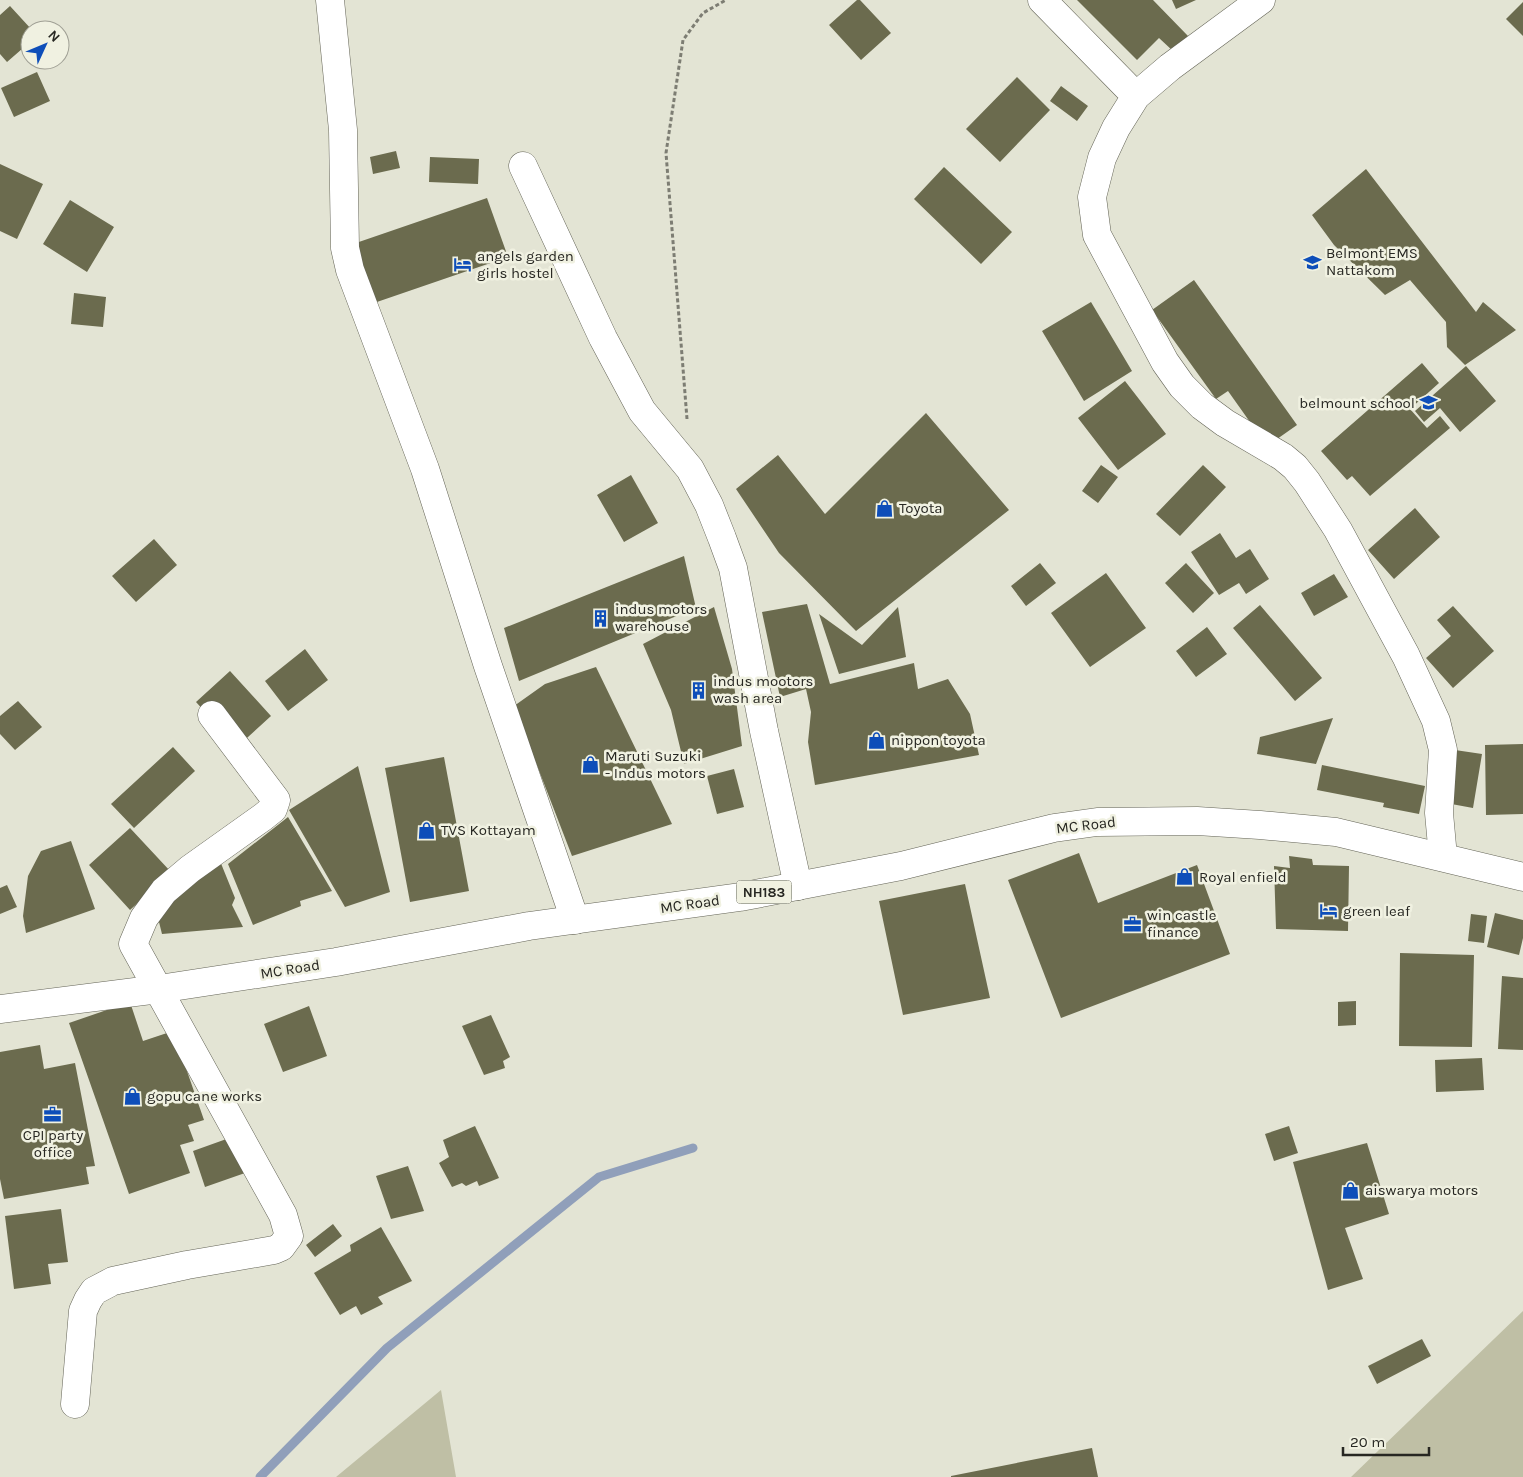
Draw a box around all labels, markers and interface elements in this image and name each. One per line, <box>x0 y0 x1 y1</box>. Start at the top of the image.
north arrow <box>20 20 70 70</box>
text: N <box>44 27 64 46</box>
place label: Belmont EMS Nattakom <box>1326 244 1418 279</box>
place label: angels garden girls hostel <box>477 247 574 282</box>
school or university icon: Belmont EMS Nattakom <box>1302 252 1322 272</box>
hotel icon: angels garden girls hostel <box>453 255 473 275</box>
school or university icon: belmount school <box>1419 393 1439 413</box>
place label: belmount school <box>1299 394 1415 412</box>
shop icon: Toyota <box>875 498 895 518</box>
place label: Toyota <box>899 499 943 517</box>
place label: indus motors warehouse <box>615 600 707 635</box>
building icon: indus motors warehouse <box>591 608 611 628</box>
place label: indus mootors wash area <box>713 672 814 707</box>
building icon: indus mootors wash area <box>689 680 709 700</box>
shop icon: nippon toyota <box>867 730 887 750</box>
place label: nippon toyota <box>891 731 986 749</box>
place label: Maruti Suzuki - Indus motors <box>605 747 706 782</box>
shop icon: Maruti Suzuki - Indus motors <box>581 755 601 775</box>
street label: MC Road <box>1055 812 1117 838</box>
shop icon: TVS Kottayam <box>417 820 437 840</box>
place label: TVS Kottayam <box>441 821 536 839</box>
shop icon: Royal enfield <box>1175 867 1195 887</box>
place label: Royal enfield <box>1199 868 1287 886</box>
road number: NH183 <box>736 880 792 904</box>
street label: MC Road <box>659 891 721 917</box>
hotel icon: green leaf <box>1319 901 1339 921</box>
place label: green leaf <box>1343 902 1411 920</box>
place label: win castle finance <box>1147 906 1216 941</box>
office icon: win castle finance <box>1123 914 1143 934</box>
street label: MC Road <box>259 955 321 983</box>
shop icon: gopu cane works <box>123 1086 143 1106</box>
place label: gopu cane works <box>147 1087 262 1105</box>
office icon: CPI party office <box>43 1104 63 1124</box>
place label: CPI party office <box>23 1126 83 1161</box>
shop icon: aiswarya motors <box>1341 1180 1361 1200</box>
place label: aiswarya motors <box>1365 1181 1478 1199</box>
scale bar <box>1343 1424 1429 1456</box>
text: 20 m <box>1350 1433 1385 1451</box>

